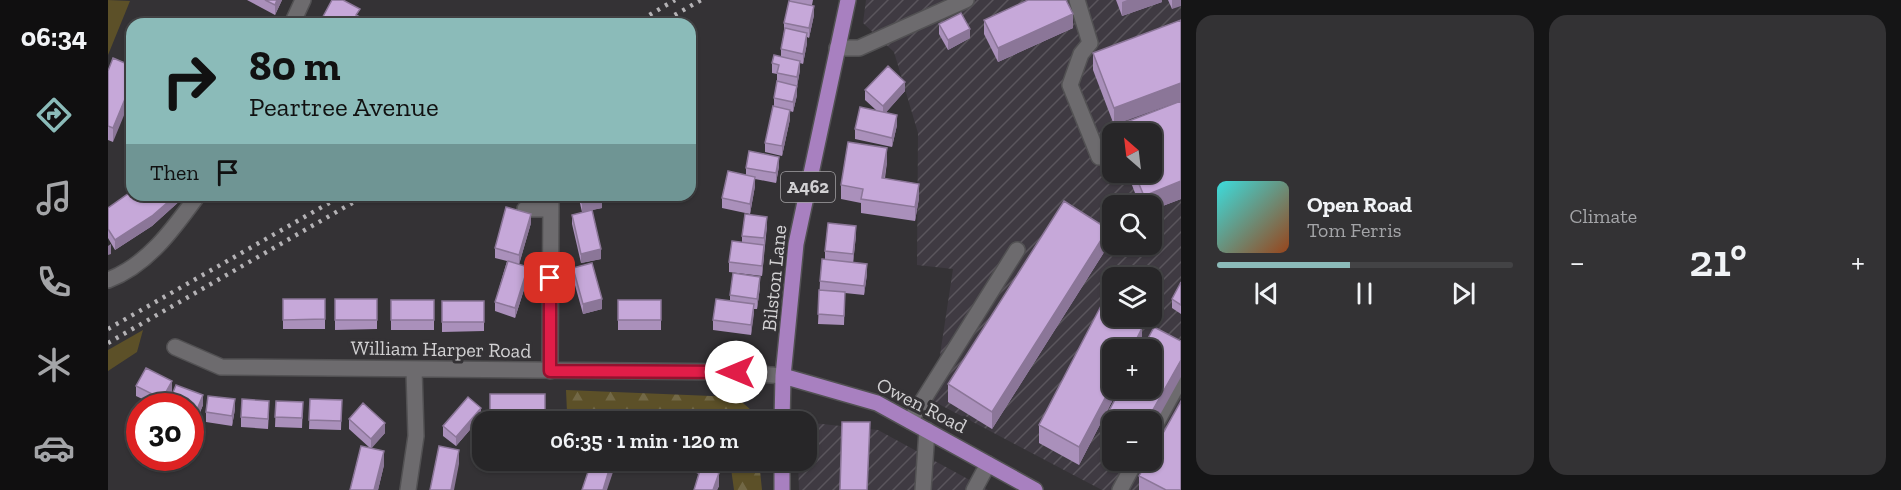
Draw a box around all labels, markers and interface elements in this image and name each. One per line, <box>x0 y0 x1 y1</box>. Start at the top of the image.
text: 06:34 <box>21 21 87 53</box>
text: 80 m <box>249 40 340 91</box>
icon: right <box>150 42 228 120</box>
text: Peartree Avenue <box>249 91 439 123</box>
icon: directions <box>33 94 75 136</box>
north arrow <box>1102 123 1162 183</box>
map controls <box>1102 123 1162 471</box>
icon: arrive <box>211 156 244 189</box>
text: Then <box>150 159 199 186</box>
road number: A462 <box>781 172 835 202</box>
icon: music <box>33 177 75 219</box>
text: Open Road <box>1307 191 1412 218</box>
button: search <box>1102 195 1162 255</box>
text: Climate <box>1570 204 1637 228</box>
text: Tom Ferris <box>1307 218 1402 242</box>
street label: Bilston Lane <box>756 224 792 332</box>
text: 21° <box>1689 234 1747 288</box>
text: − <box>1570 242 1585 281</box>
text: + <box>1851 242 1865 281</box>
pin <box>524 252 575 303</box>
icon: phone <box>33 261 75 303</box>
icon: arrive <box>533 261 566 294</box>
button: layers <box>1102 267 1162 327</box>
icon: previous <box>1250 277 1283 310</box>
icon: pause <box>1348 277 1381 310</box>
icon: next <box>1447 277 1480 310</box>
street label: William Harper Road <box>350 335 532 363</box>
button: + <box>1102 339 1162 399</box>
position arrow <box>704 340 768 404</box>
icon: climate <box>33 344 75 386</box>
street label: Owen Road <box>873 372 971 438</box>
speed limit sign: 30 <box>126 393 204 471</box>
button: − <box>1102 411 1162 471</box>
icon: car <box>33 427 75 469</box>
text: 06:35 · 1 min · 120 m <box>550 427 739 454</box>

